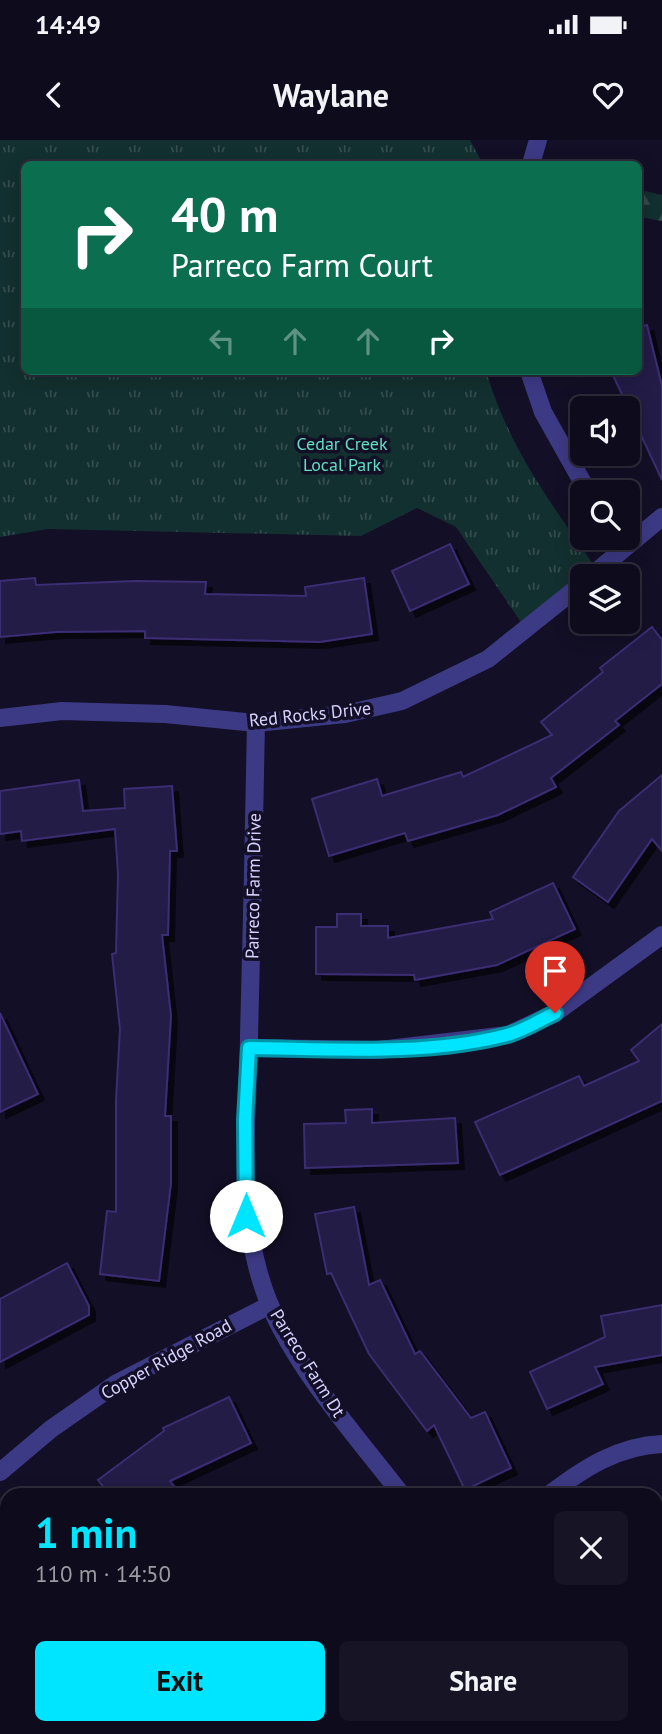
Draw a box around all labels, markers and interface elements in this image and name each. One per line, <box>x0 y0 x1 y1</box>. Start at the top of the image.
text: 14:49 <box>35 8 101 41</box>
text: Waylane <box>273 74 389 116</box>
icon: back <box>35 76 73 114</box>
icon: heart <box>589 76 627 114</box>
text: 40 m <box>171 182 278 246</box>
icon: right <box>56 189 147 280</box>
text: Parreco Farm Court <box>171 244 433 286</box>
icon: left <box>203 322 241 360</box>
icon: ahead <box>276 322 314 360</box>
icon: ahead <box>349 322 387 360</box>
icon: right <box>422 322 460 360</box>
map controls <box>570 396 640 634</box>
button: sound <box>570 396 640 466</box>
park label: Cedar Creek Local Park <box>296 432 388 476</box>
button: search <box>570 480 640 550</box>
button: layers <box>570 564 640 634</box>
street label: Red Rocks Drive <box>248 696 372 732</box>
street label: Parreco Farm Drive <box>240 813 266 959</box>
pin <box>525 941 585 1013</box>
icon: arrive <box>536 952 574 990</box>
position arrow <box>209 1179 283 1253</box>
street label: Parreco Farm Dt <box>266 1305 350 1421</box>
street label: Copper Ridge Road <box>97 1314 235 1404</box>
text: 1 min <box>35 1505 137 1560</box>
button: close <box>554 1511 628 1585</box>
text: 110 m · 14:50 <box>35 1559 171 1588</box>
button: Exit <box>35 1641 325 1721</box>
button: Share <box>339 1641 628 1721</box>

